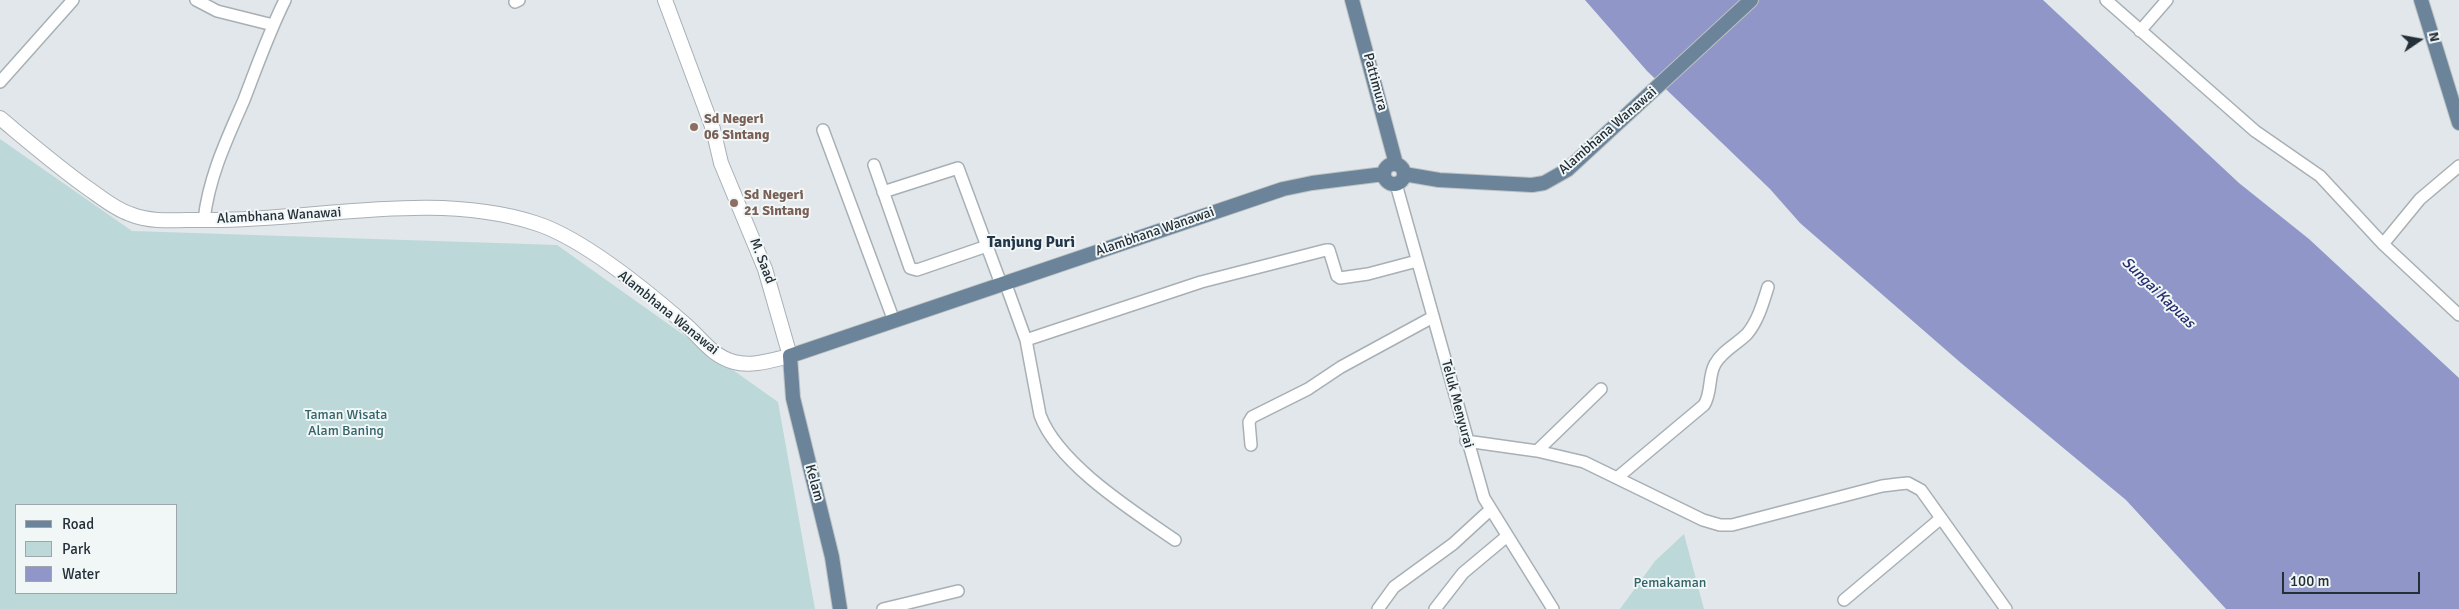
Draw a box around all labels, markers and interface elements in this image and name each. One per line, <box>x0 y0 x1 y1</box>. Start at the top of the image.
north arrow <box>2394 15 2444 65</box>
text: N <box>2425 30 2443 43</box>
street label: Pattimura <box>1359 51 1391 113</box>
street label: Alambhana Wanawai <box>1555 84 1661 178</box>
place label: Sd Negeri 06 Sintang <box>704 111 769 144</box>
marker: Sd Negeri 06 Sintang <box>688 121 700 133</box>
place label: Sd Negeri 21 Sintang <box>744 187 809 220</box>
marker: Sd Negeri 21 Sintang <box>728 197 740 209</box>
street label: Alambhana Wanawai <box>216 204 342 228</box>
street label: Alambhana Wanawai <box>1093 204 1217 260</box>
district label: Tanjung Puri <box>987 233 1075 253</box>
street label: M. Saad <box>746 236 778 286</box>
water label: Sungai Kapuas <box>2118 254 2198 332</box>
street label: Alambhana Wanawai <box>614 267 722 359</box>
street label: Teluk Menyurai <box>1437 358 1477 450</box>
park label: Taman Wisata Alam Baning <box>305 407 387 440</box>
street label: Kelam <box>801 463 827 503</box>
legend <box>15 504 178 594</box>
text: Road <box>62 515 94 533</box>
text: Park <box>62 540 91 558</box>
scale bar <box>2284 562 2422 594</box>
text: Water <box>62 565 100 583</box>
text: 100 m <box>2290 572 2330 590</box>
park label: Pemakaman <box>1634 575 1706 591</box>

